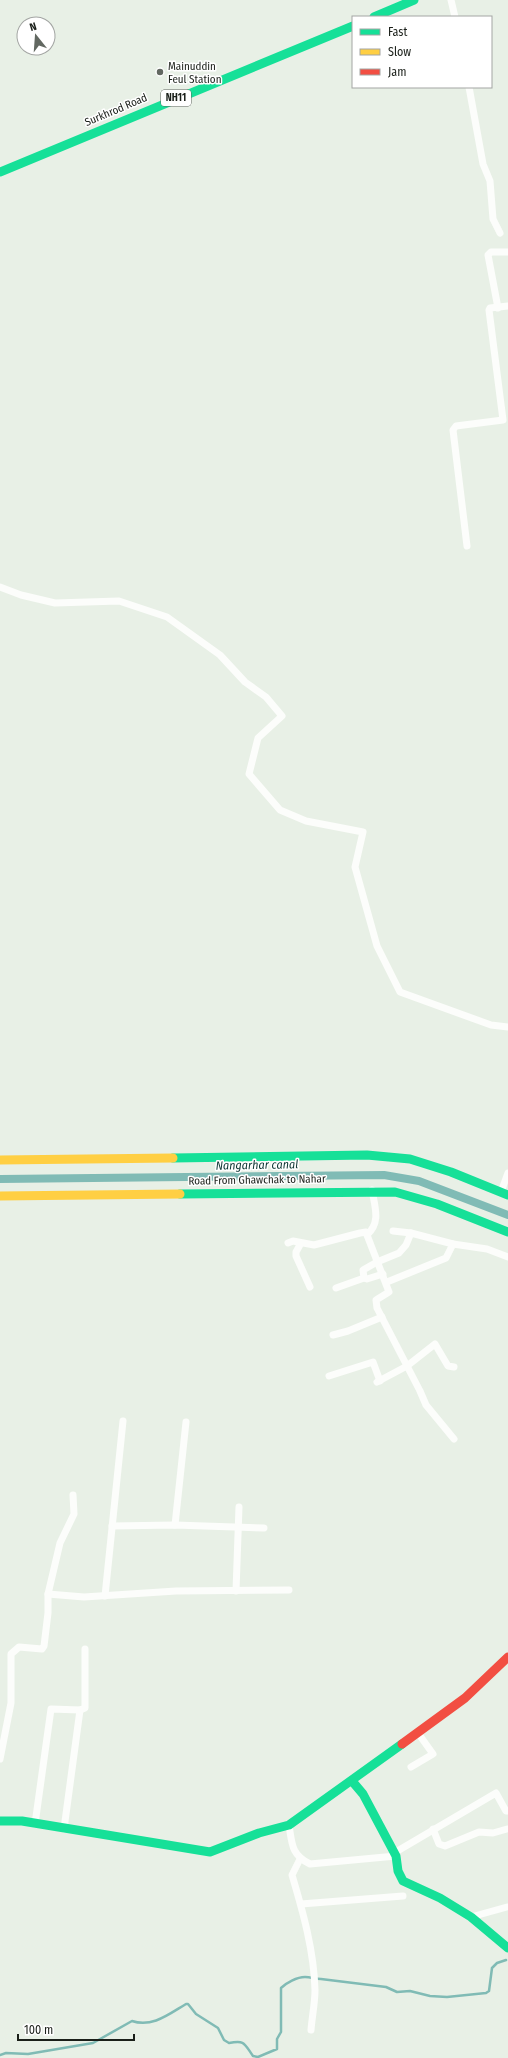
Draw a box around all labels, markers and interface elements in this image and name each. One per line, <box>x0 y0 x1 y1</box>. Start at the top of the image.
north arrow <box>16 16 56 56</box>
legend <box>352 16 492 88</box>
text: N <box>28 20 38 34</box>
text: Fast <box>388 25 407 39</box>
text: Slow <box>388 45 411 59</box>
place label: Mainuddin Feul Station <box>168 60 221 86</box>
text: Jam <box>388 65 406 79</box>
marker: Mainuddin Feul Station <box>155 67 165 77</box>
road number: NH11 <box>161 90 191 106</box>
street label: Surkhrod Road <box>83 91 149 129</box>
water label: Nangarhar canal <box>216 1157 298 1173</box>
street label: Road From Ghawchak to Nahar <box>188 1172 326 1188</box>
scale bar <box>18 2016 134 2042</box>
text: 100 m <box>24 2023 53 2037</box>

